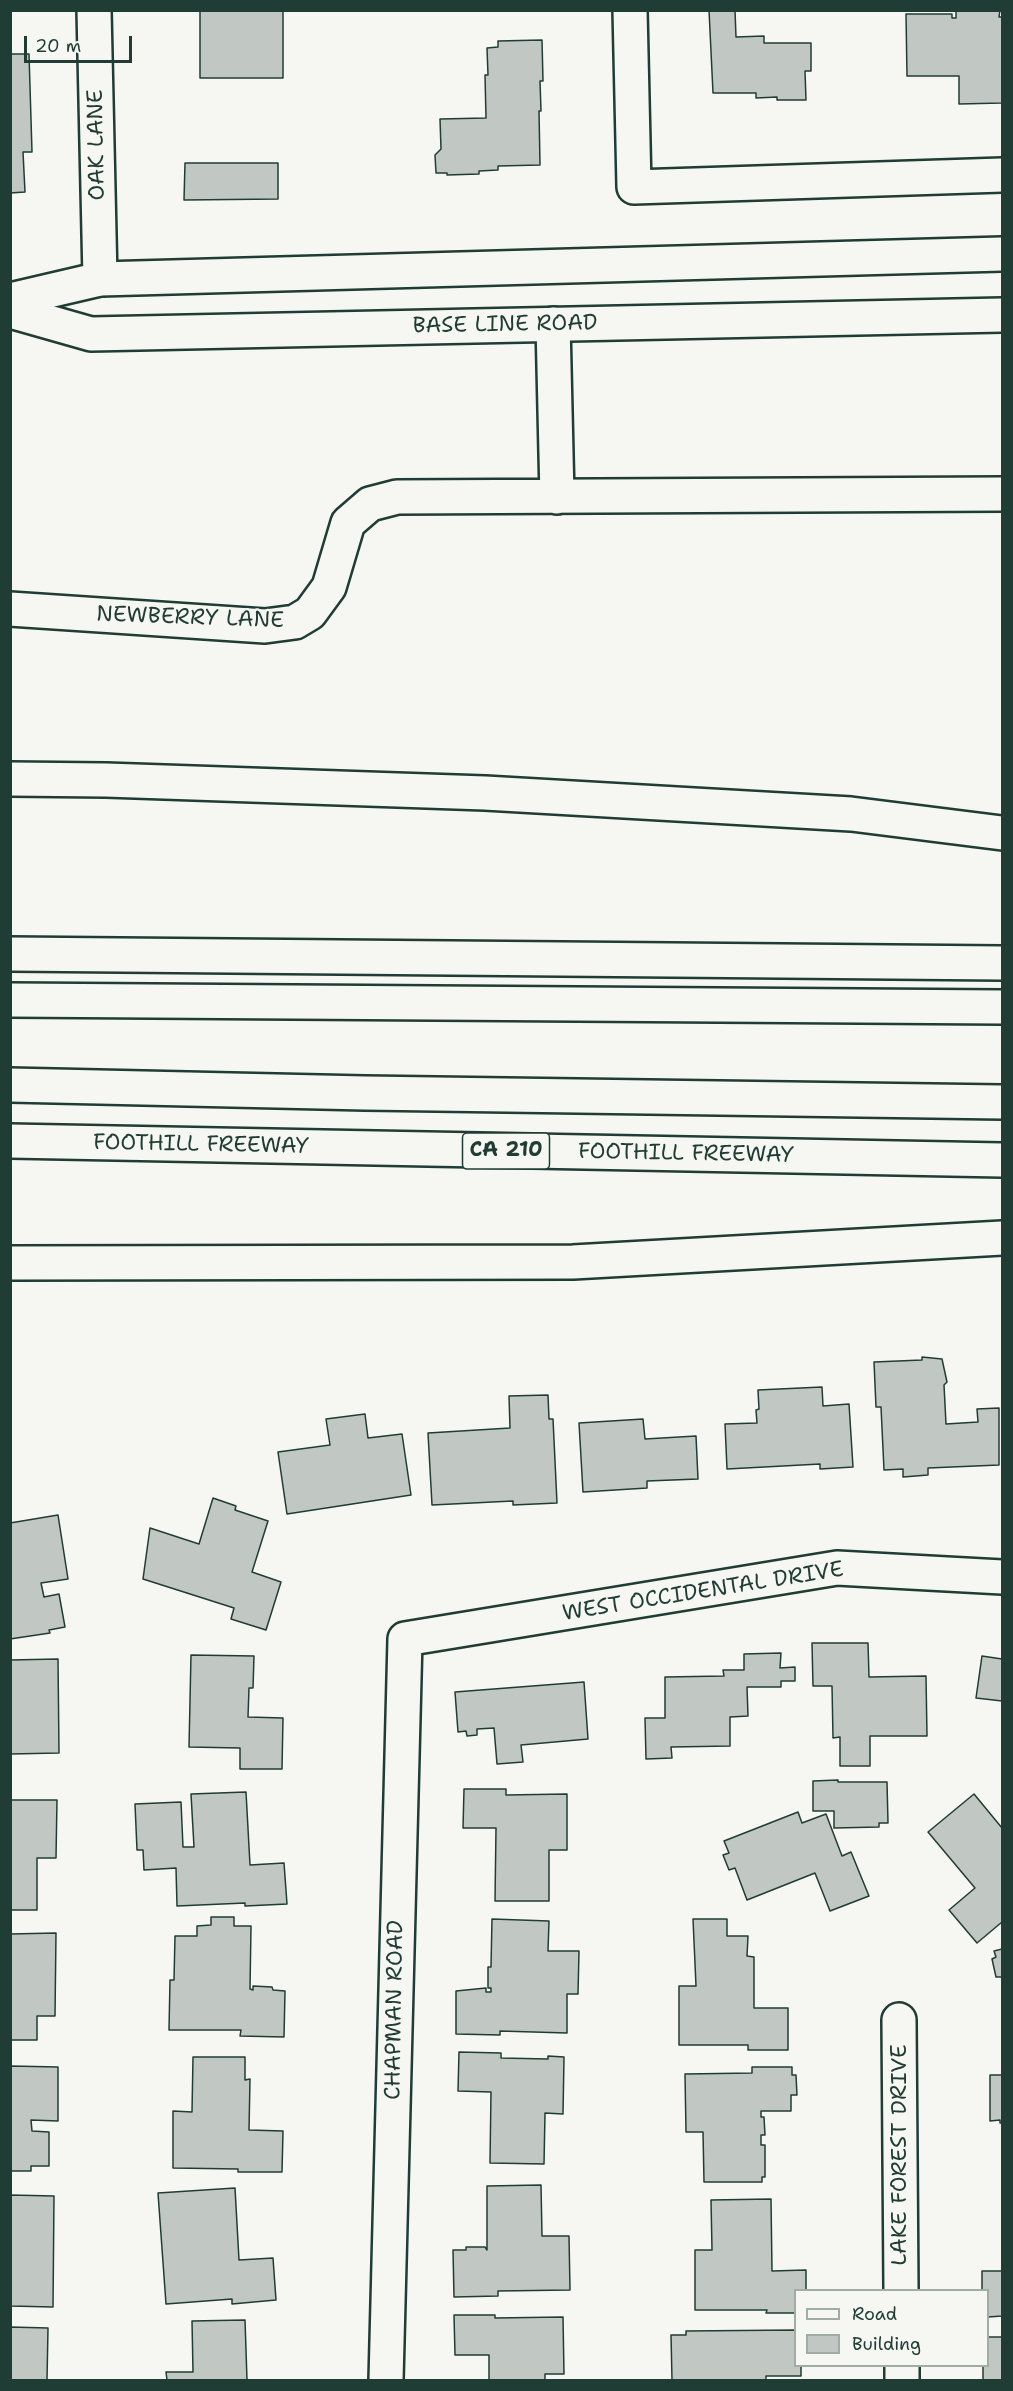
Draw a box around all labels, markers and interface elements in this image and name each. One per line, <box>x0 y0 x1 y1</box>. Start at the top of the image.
scale bar <box>27 24 135 62</box>
text: 20 m <box>35 34 81 58</box>
street label: OAK LANE <box>83 89 111 201</box>
street label: BASE LINE ROAD <box>412 310 598 340</box>
street label: NEWBERRY LANE <box>96 602 284 634</box>
street label: FOOTHILL FREEWAY <box>93 1130 309 1160</box>
road number: CA 210 <box>462 1133 550 1169</box>
street label: FOOTHILL FREEWAY <box>578 1139 794 1169</box>
street label: WEST OCCIDENTAL DRIVE <box>560 1557 846 1627</box>
street label: CHAPMAN ROAD <box>380 1920 410 2100</box>
street label: LAKE FOREST DRIVE <box>887 2044 913 2266</box>
legend <box>794 2289 989 2367</box>
text: Road <box>852 2302 897 2326</box>
text: Building <box>852 2332 921 2356</box>

